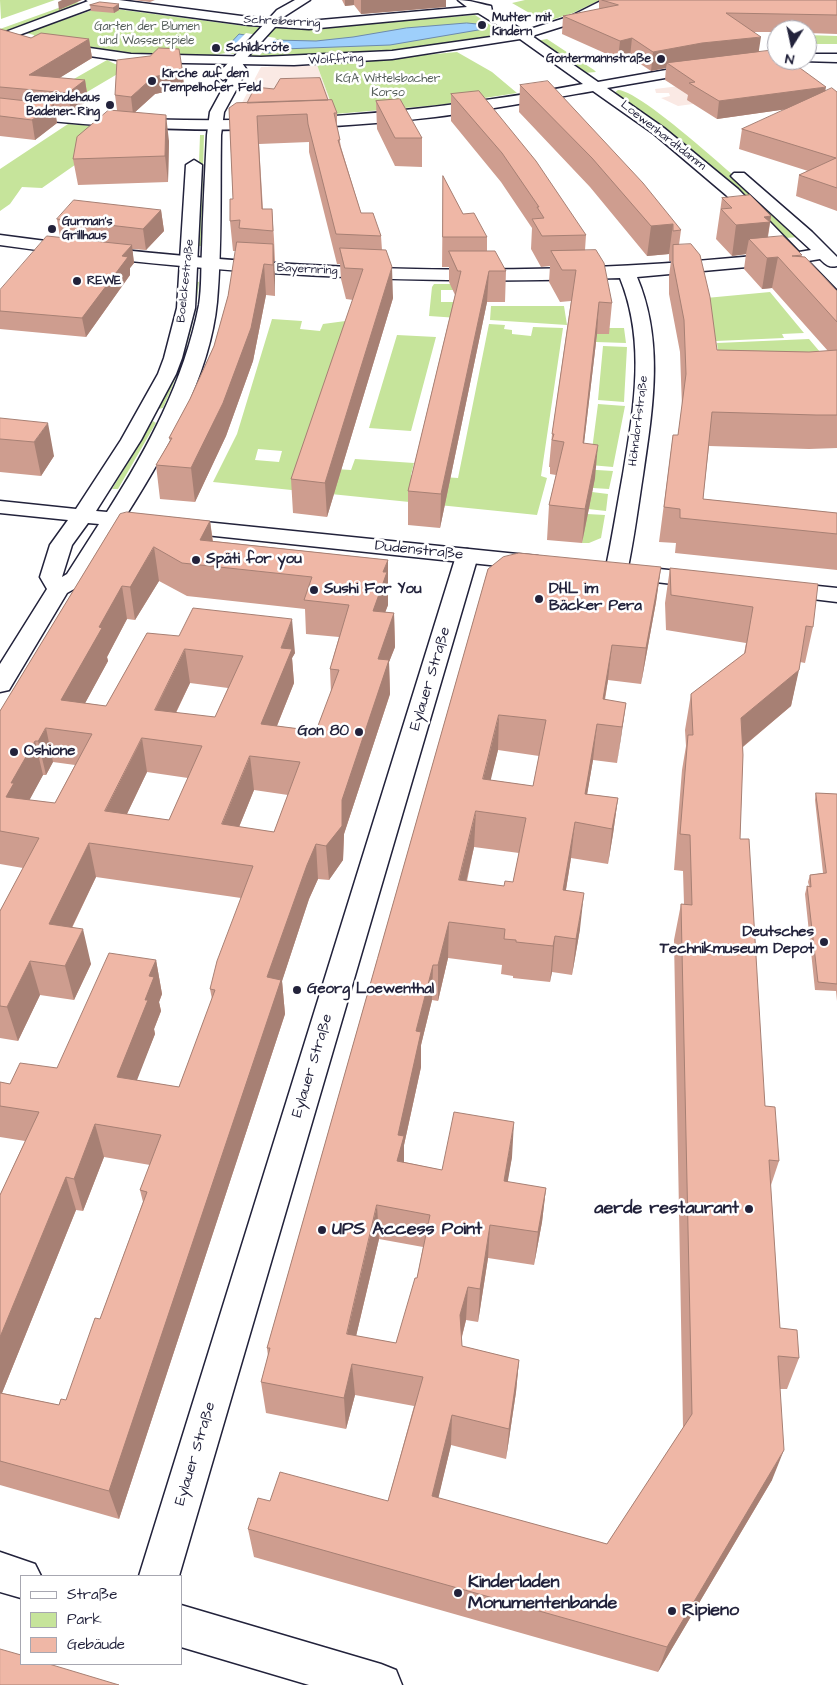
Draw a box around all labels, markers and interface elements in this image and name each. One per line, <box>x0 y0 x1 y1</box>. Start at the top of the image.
place label: Mutter mit Kindern <box>492 11 552 39</box>
street label: Schreiberring <box>243 13 321 31</box>
marker: Mutter mit Kindern <box>476 19 488 31</box>
park label: Garten der Blumen und Wasserspiele <box>94 20 200 48</box>
north arrow <box>767 20 817 70</box>
place label: Schildkröte <box>226 41 289 55</box>
marker: Schildkröte <box>210 42 222 54</box>
text: N <box>784 48 796 69</box>
street label: Wolffring <box>308 51 364 69</box>
place label: Gontermannstraße <box>546 52 651 66</box>
marker: Gontermannstraße <box>655 53 667 65</box>
place label: Kirche auf dem Tempelhofer Feld <box>162 67 261 95</box>
park label: KGA Wittelsbacher Korso <box>336 72 440 100</box>
marker: Kirche auf dem Tempelhofer Feld <box>146 75 158 87</box>
place label: Gemeindehaus Badener Ring <box>25 91 100 119</box>
street label: Loewenhardtdamm <box>617 98 709 174</box>
marker: Gemeindehaus Badener Ring <box>104 99 116 111</box>
place label: Gurman's Grillhaus <box>62 215 112 243</box>
marker: Gurman's Grillhaus <box>46 223 58 235</box>
street label: Boelckestraße <box>174 239 198 323</box>
street label: Bayernring <box>276 261 338 279</box>
place label: REWE <box>87 274 121 288</box>
marker: REWE <box>71 275 83 287</box>
street label: Höhndorfstraße <box>626 375 652 467</box>
street label: Dudenstraße <box>374 537 464 565</box>
place label: Späti for you <box>206 551 302 569</box>
marker: Späti for you <box>190 554 202 566</box>
place label: Sushi For You <box>324 581 422 599</box>
place label: DHL im Bäcker Pera <box>549 581 642 616</box>
marker: Sushi For You <box>308 584 320 596</box>
marker: DHL im Bäcker Pera <box>533 593 545 605</box>
street label: Eylauer Straße <box>407 625 455 733</box>
place label: Gon 80 <box>297 723 349 741</box>
marker: Gon 80 <box>353 726 365 738</box>
place label: Oshione <box>24 743 75 761</box>
marker: Oshione <box>8 746 20 758</box>
place label: Deutsches Technikmuseum Depot <box>660 924 814 959</box>
marker: Deutsches Technikmuseum Depot <box>818 936 830 948</box>
place label: Georg Loewenthal <box>307 981 434 999</box>
marker: Georg Loewenthal <box>291 984 303 996</box>
street label: Eylauer Straße <box>289 1012 337 1120</box>
place label: aerde restaurant <box>594 1198 739 1220</box>
marker: aerde restaurant <box>743 1203 755 1215</box>
place label: UPS Access Point <box>332 1219 482 1241</box>
marker: UPS Access Point <box>316 1224 328 1236</box>
street label: Eylauer Straße <box>172 1400 220 1508</box>
place label: Kinderladen Monumentenbande <box>468 1572 617 1615</box>
legend <box>20 1575 182 1665</box>
text: Straße <box>67 1584 117 1605</box>
marker: Kinderladen Monumentenbande <box>452 1587 464 1599</box>
place label: Ripieno <box>682 1600 739 1622</box>
marker: Ripieno <box>666 1605 678 1617</box>
text: Park <box>67 1609 102 1630</box>
text: Gebäude <box>67 1634 125 1655</box>

